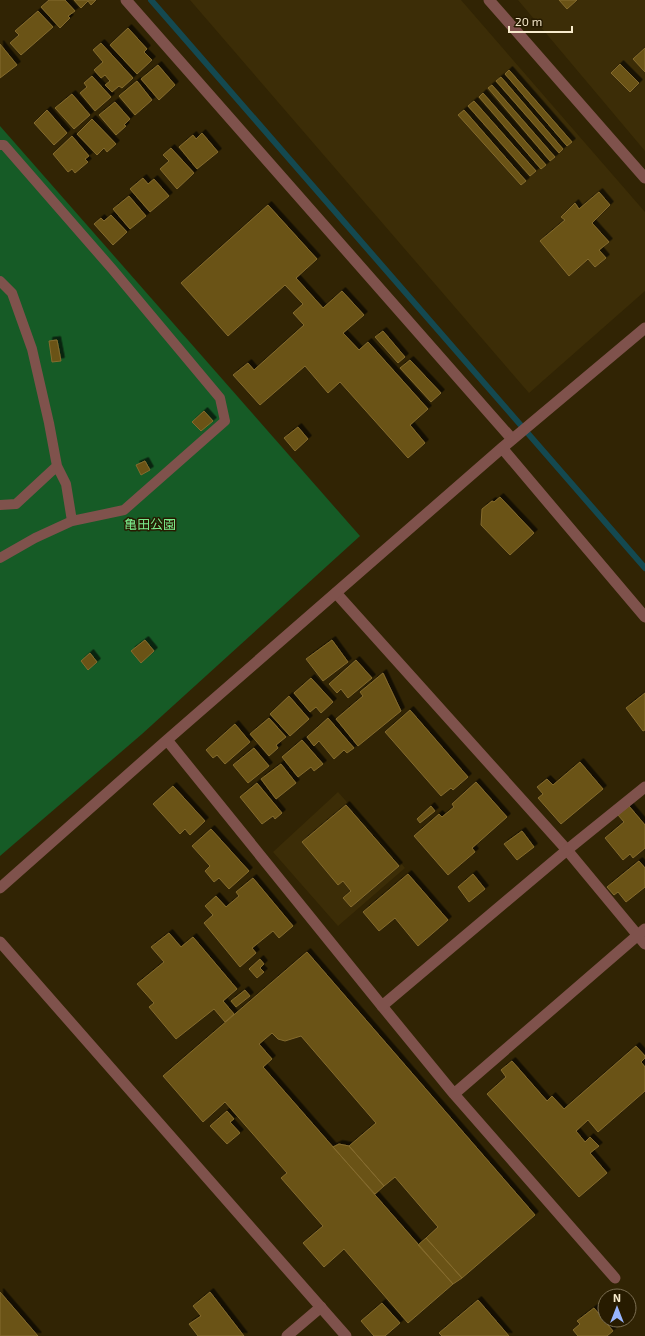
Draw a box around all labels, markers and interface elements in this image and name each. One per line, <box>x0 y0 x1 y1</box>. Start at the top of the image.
scale bar <box>509 8 572 34</box>
text: 20 m <box>515 14 542 28</box>
park label: 亀田公園 <box>124 516 176 532</box>
north arrow <box>597 1288 637 1328</box>
text: N <box>613 1291 621 1304</box>

